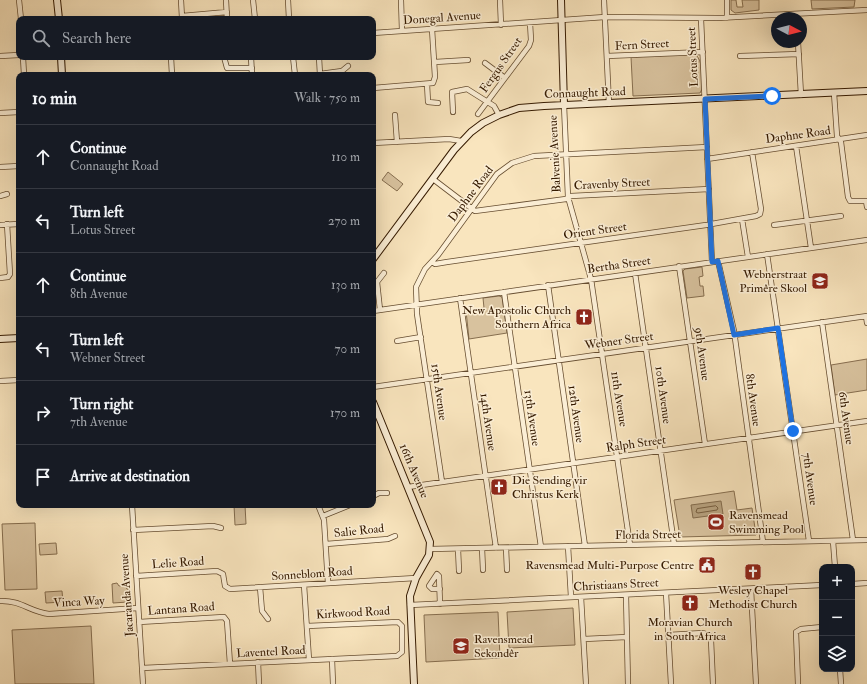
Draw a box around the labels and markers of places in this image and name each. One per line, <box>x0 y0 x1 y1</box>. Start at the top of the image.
place label: Webnerstraat Primêre Skool <box>739 267 807 296</box>
school or university icon: Webnerstraat Primêre Skool <box>810 271 830 291</box>
place label: New Apostolic Church Southern Africa <box>462 303 572 332</box>
church icon: New Apostolic Church Southern Africa <box>574 307 594 327</box>
place label: Die Sending vir Christus Kerk <box>512 473 587 502</box>
church icon: Die Sending vir Christus Kerk <box>489 477 509 497</box>
place label: Ravensmead Swimming Pool <box>729 508 804 537</box>
sports icon: Ravensmead Swimming Pool <box>706 512 726 532</box>
public building icon: Ravensmead Multi-Purpose Centre <box>697 555 717 575</box>
place label: Ravensmead Multi-Purpose Centre <box>525 558 694 573</box>
church icon: Wesley Chapel Methodist Church <box>743 562 763 582</box>
place label: Wesley Chapel Methodist Church <box>709 583 798 612</box>
church icon: Moravian Church in South Africa <box>680 593 700 613</box>
place label: Moravian Church in South Africa <box>647 615 733 644</box>
place label: Ravensmead Sekondêr <box>474 632 533 661</box>
school or university icon: Ravensmead Sekondêr <box>451 636 471 656</box>

